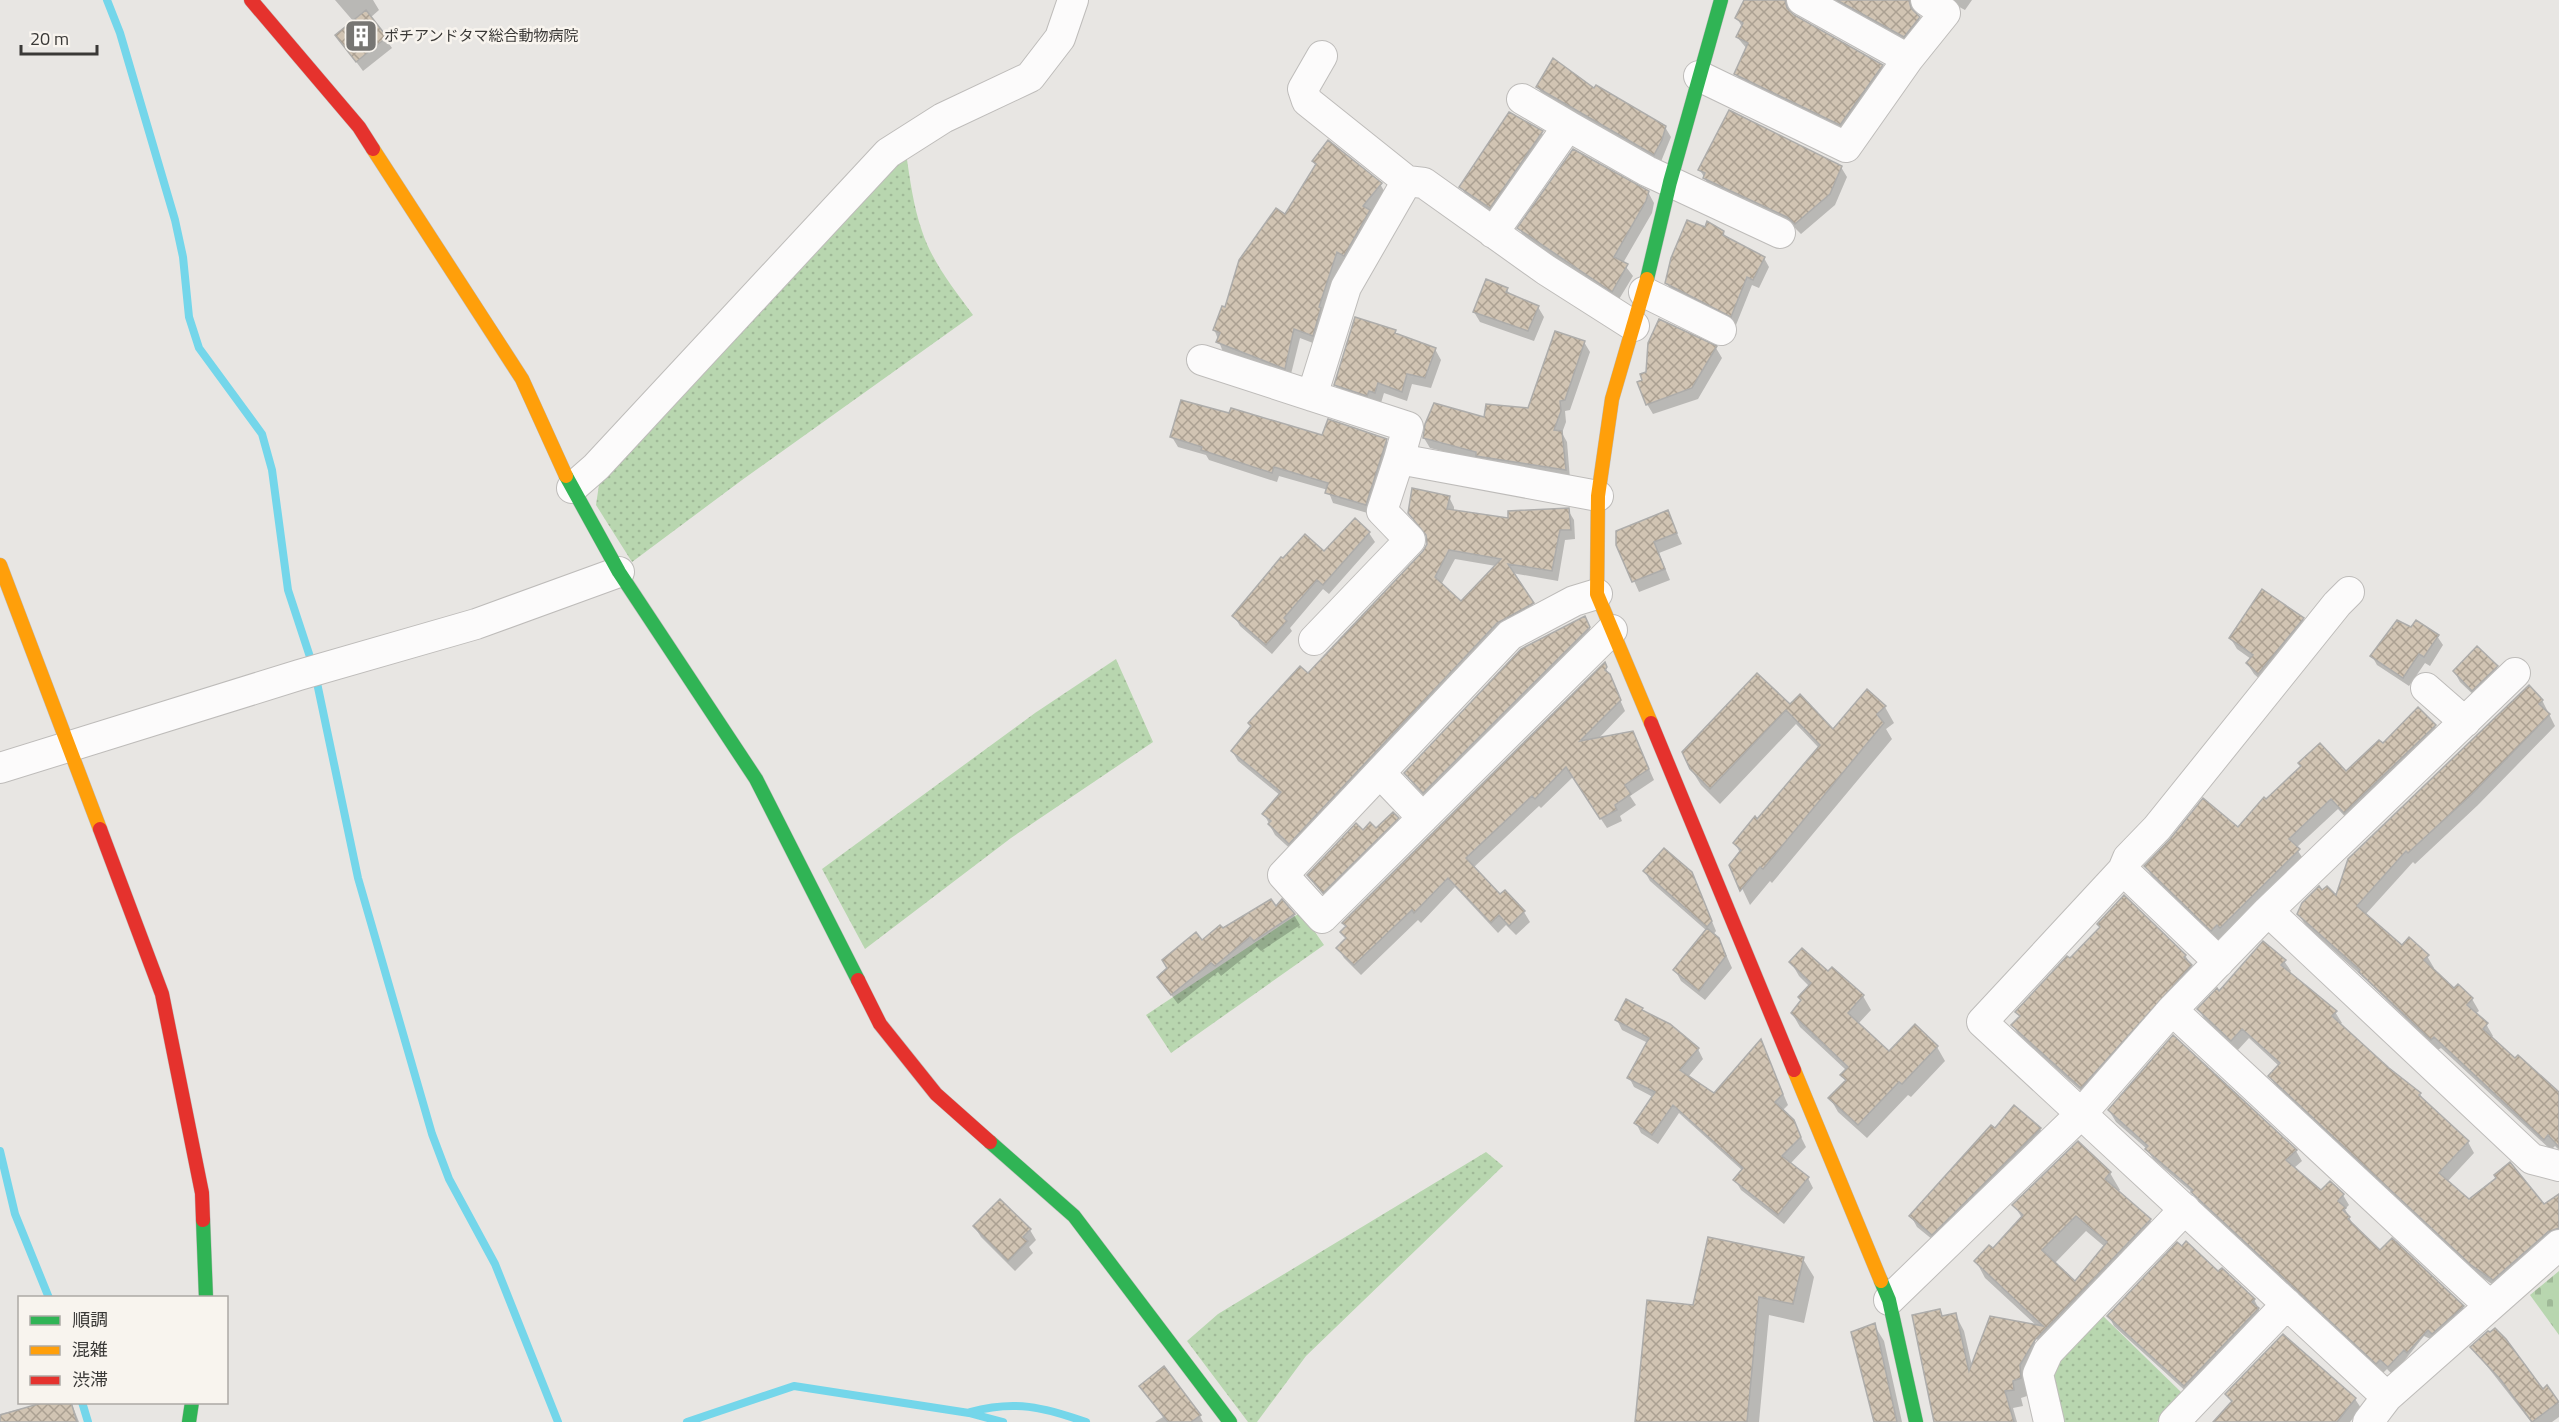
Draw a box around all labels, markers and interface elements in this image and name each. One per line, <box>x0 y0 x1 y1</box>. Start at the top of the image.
scale bar <box>21 18 98 56</box>
building icon: ポチアンドタマ総合動物病院 <box>343 18 379 54</box>
place label: ポチアンドタマ総合動物病院 <box>384 24 578 47</box>
text: 20 m <box>30 25 69 52</box>
legend <box>18 1296 228 1404</box>
text: 順調 <box>72 1306 108 1333</box>
text: 混雑 <box>72 1336 108 1363</box>
text: 渋滞 <box>72 1366 108 1393</box>

